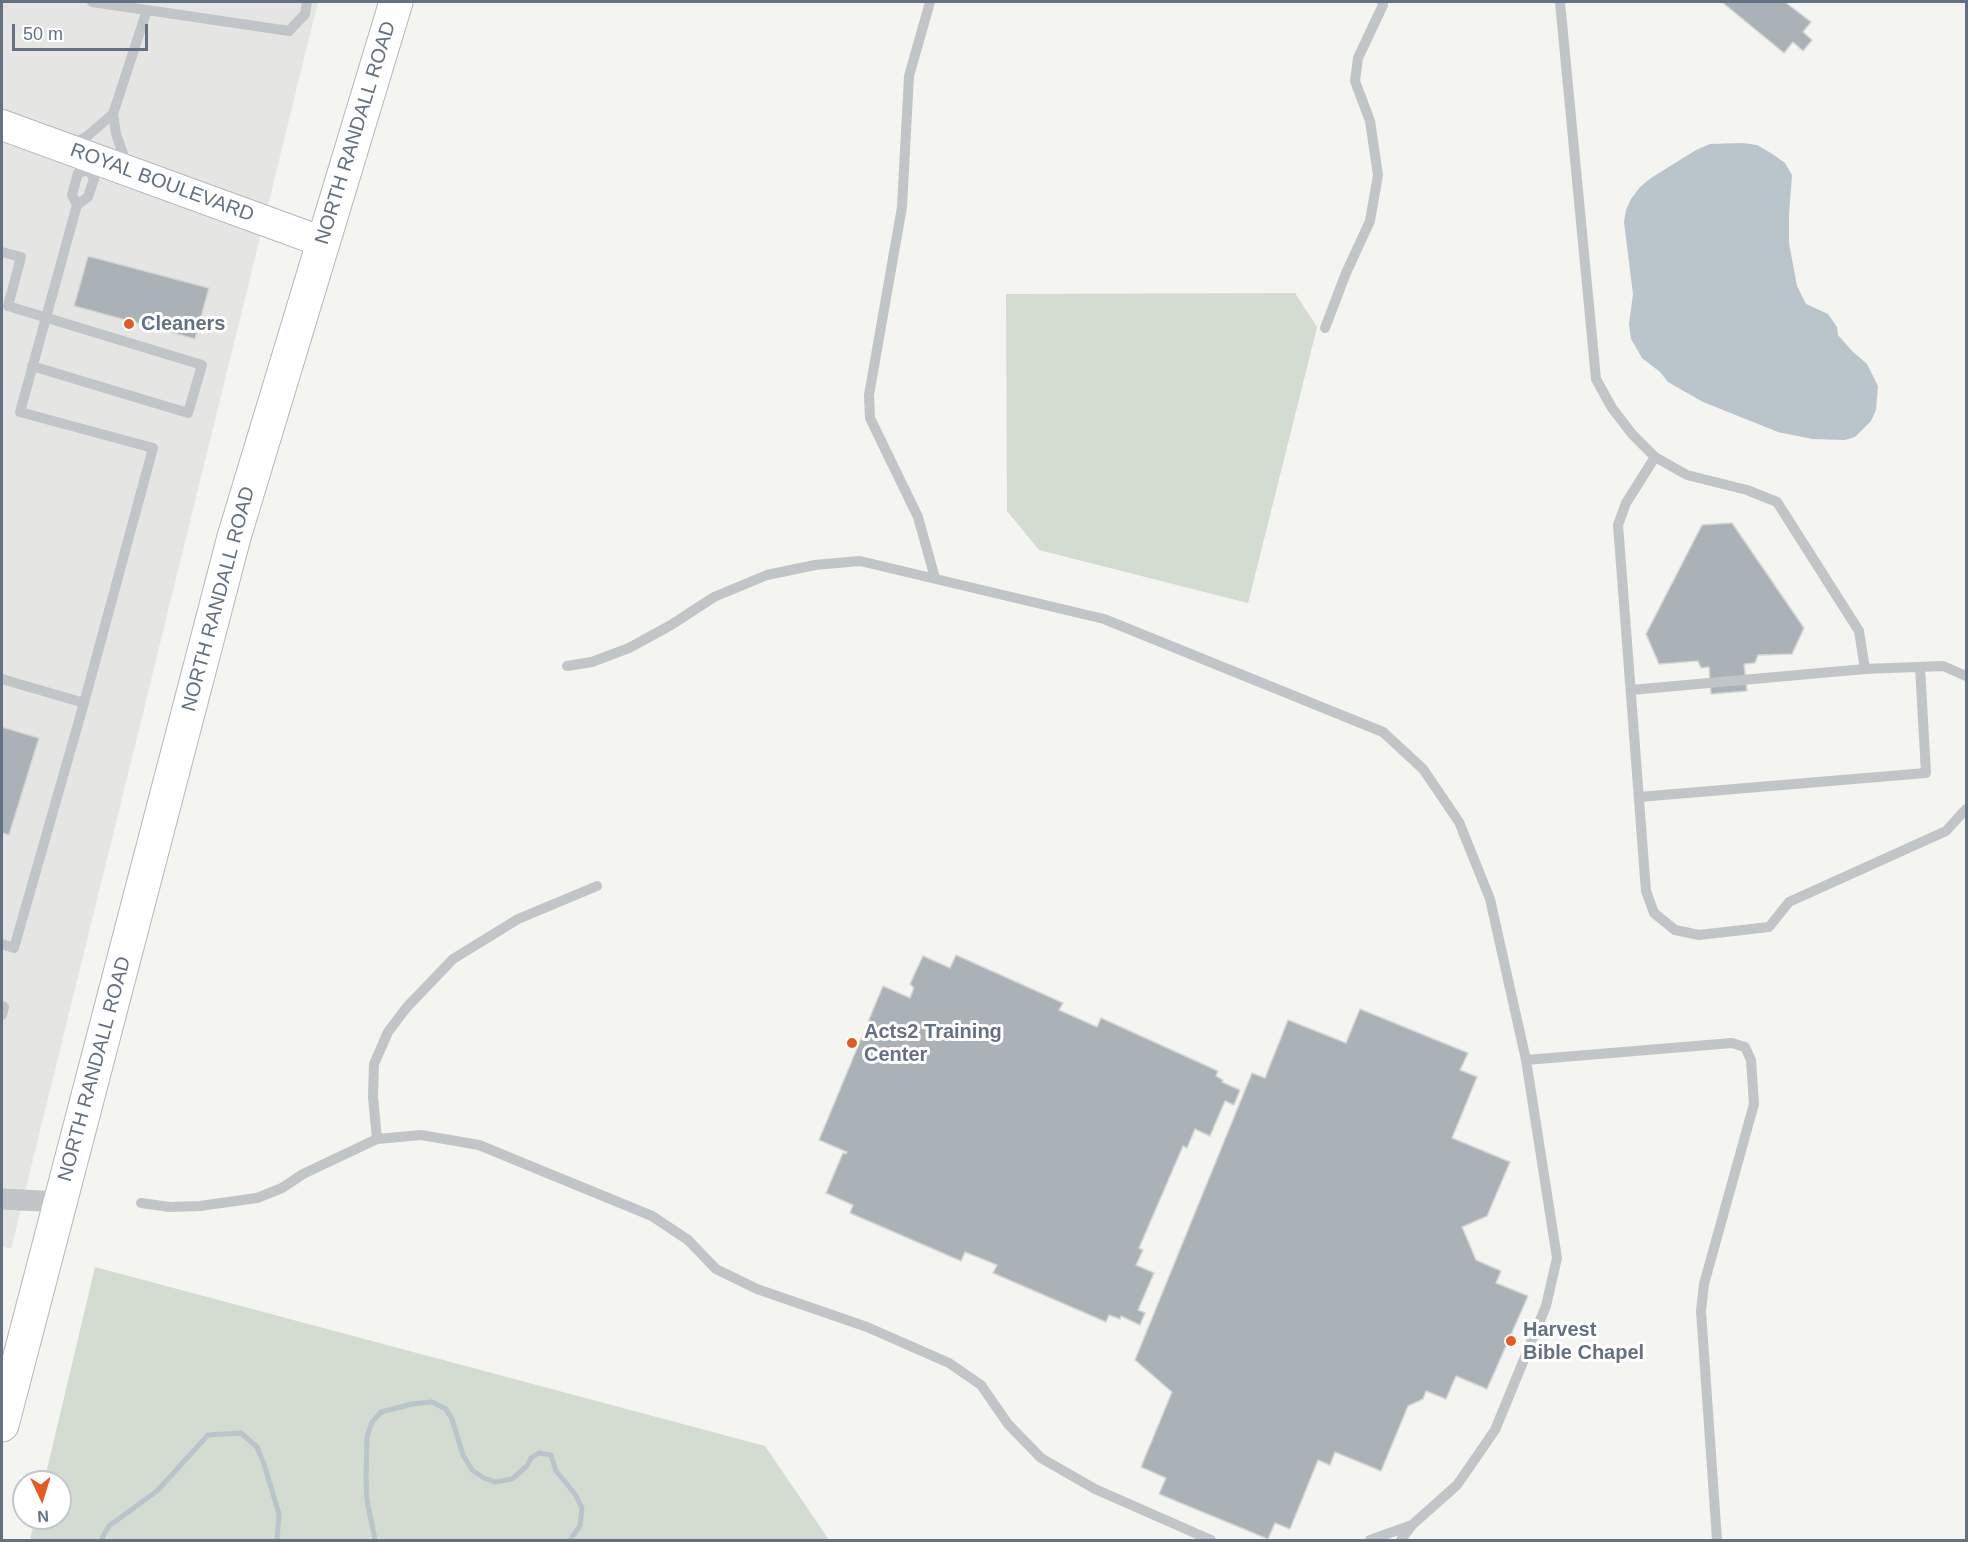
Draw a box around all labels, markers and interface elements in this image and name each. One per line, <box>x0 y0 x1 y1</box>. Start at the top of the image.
scale bar <box>15 12 152 50</box>
street label: NORTH RANDALL ROAD <box>311 19 401 247</box>
text: 50 m <box>23 24 63 44</box>
street label: ROYAL BOULEVARD <box>67 139 257 227</box>
place label: Cleaners <box>141 312 225 336</box>
marker: Cleaners <box>122 317 136 331</box>
street label: NORTH RANDALL ROAD <box>177 484 261 714</box>
street label: NORTH RANDALL ROAD <box>53 954 137 1184</box>
place label: Acts2 Training Center <box>864 1020 1002 1067</box>
marker: Acts2 Training Center <box>845 1036 859 1050</box>
place label: Harvest Bible Chapel <box>1523 1318 1644 1365</box>
marker: Harvest Bible Chapel <box>1504 1334 1518 1348</box>
north arrow <box>12 1470 72 1530</box>
text: N <box>37 1508 50 1525</box>

